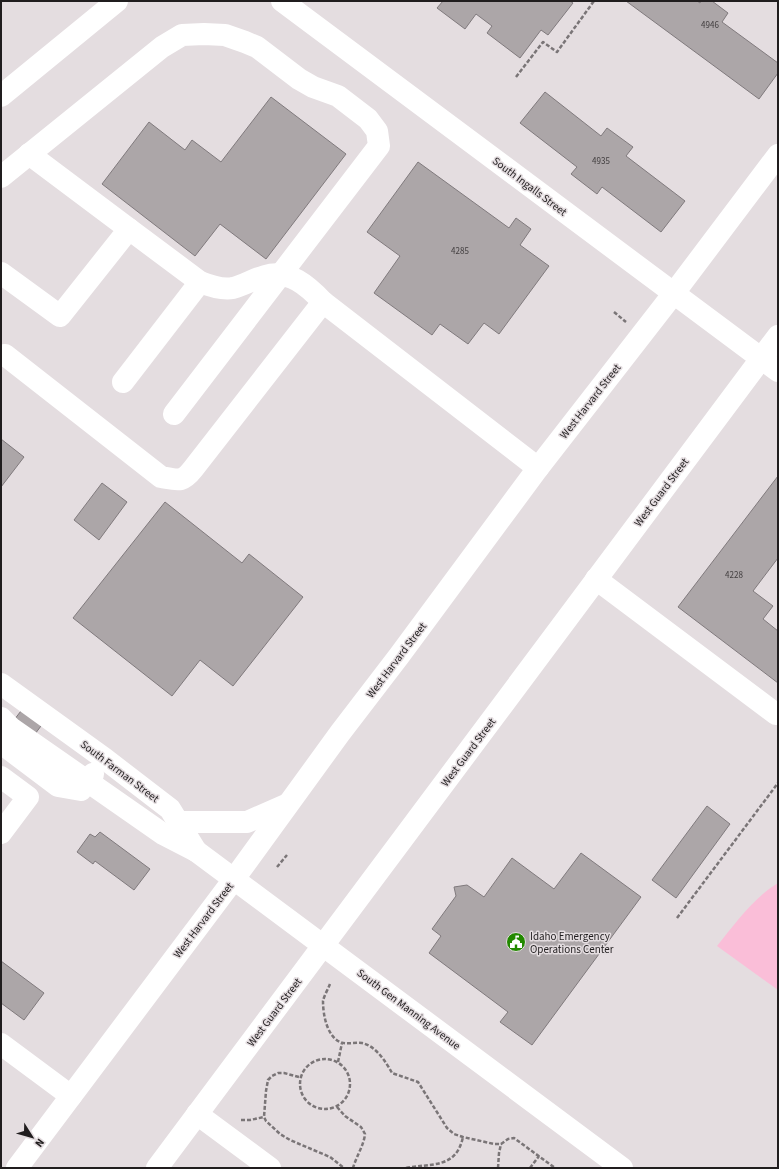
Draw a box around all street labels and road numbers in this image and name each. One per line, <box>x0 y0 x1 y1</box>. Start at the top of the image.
street label: South Ingalls Street <box>489 153 570 219</box>
street label: West Harvard Street <box>556 361 625 442</box>
street label: West Guard Street <box>631 455 692 530</box>
street label: West Harvard Street <box>363 619 430 701</box>
street label: West Guard Street <box>438 715 499 790</box>
street label: South Farman Street <box>77 737 162 806</box>
street label: West Harvard Street <box>170 879 237 961</box>
street label: South Gen Manning Avenue <box>354 965 464 1054</box>
street label: West Guard Street <box>244 975 305 1050</box>

